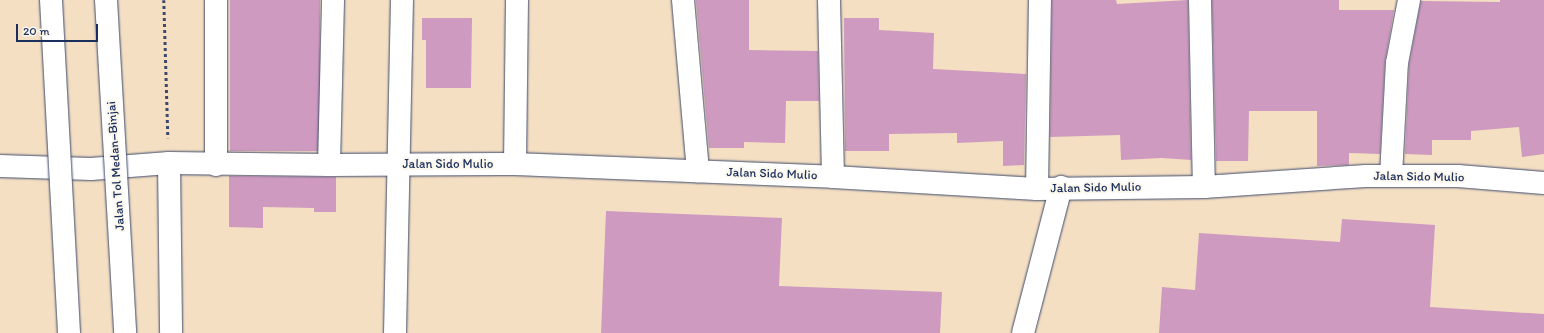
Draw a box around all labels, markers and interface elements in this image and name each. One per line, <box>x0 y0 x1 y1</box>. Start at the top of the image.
scale bar <box>18 16 100 42</box>
text: 20 m <box>23 24 50 38</box>
street label: Jalan Tol Medan–Binjai <box>104 101 128 231</box>
street label: Jalan Sido Mulio <box>402 156 494 172</box>
street label: Jalan Sido Mulio <box>726 165 818 183</box>
street label: Jalan Sido Mulio <box>1373 168 1465 186</box>
street label: Jalan Sido Mulio <box>1050 179 1142 197</box>

